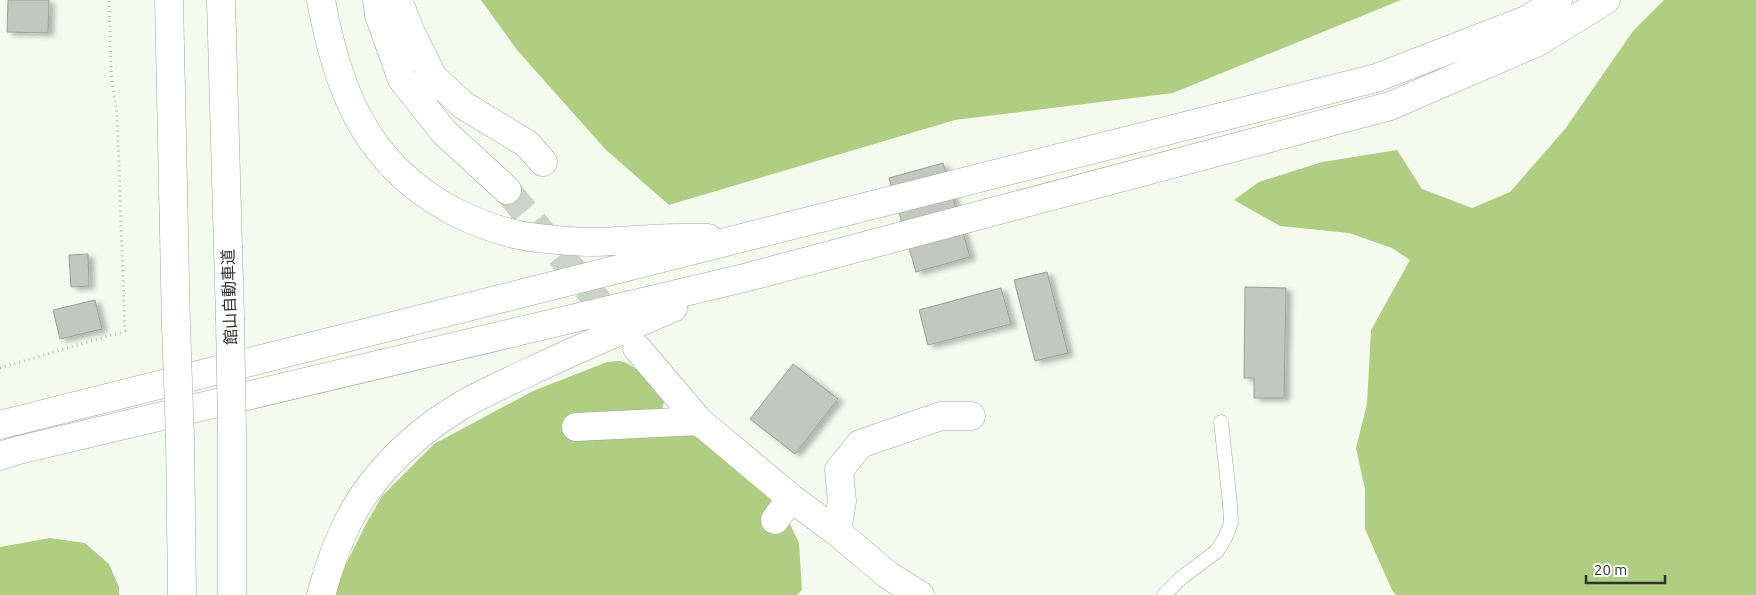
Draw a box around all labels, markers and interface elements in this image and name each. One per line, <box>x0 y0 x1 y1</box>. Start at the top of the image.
street label: 館山自動車道 <box>218 249 240 345</box>
scale bar <box>1586 552 1665 584</box>
text: 20 m <box>1594 561 1627 578</box>

